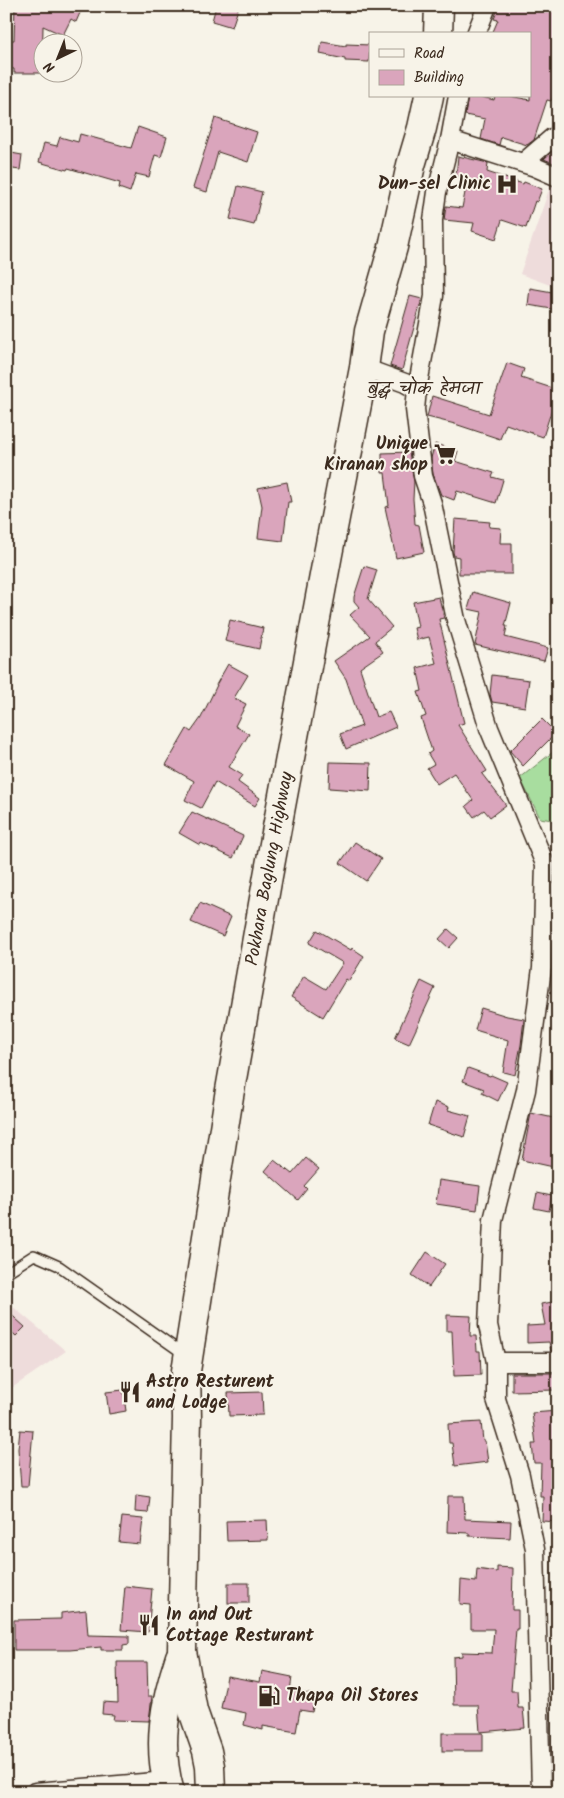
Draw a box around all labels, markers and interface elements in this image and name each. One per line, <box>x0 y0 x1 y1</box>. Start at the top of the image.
north arrow <box>32 32 82 82</box>
legend <box>369 32 532 98</box>
text: Road <box>414 42 445 66</box>
text: N <box>39 56 61 78</box>
text: Building <box>414 66 464 90</box>
place label: Dun-sel Clinic <box>378 170 491 199</box>
hospital icon: Dun-sel Clinic <box>494 171 520 197</box>
district label: बुद्ध चोक हेमजा <box>366 374 484 404</box>
place label: Unique Kiranan shop <box>324 430 428 480</box>
supermarket icon: Unique Kiranan shop <box>432 441 458 467</box>
street label: Pokhara Baglung Highway <box>238 769 302 968</box>
place label: Astro Resturent and Lodge <box>146 1368 275 1418</box>
restaurant icon: Astro Resturent and Lodge <box>117 1379 143 1405</box>
place label: In and Out Cottage Resturant <box>166 1601 315 1651</box>
restaurant icon: In and Out Cottage Resturant <box>136 1612 162 1638</box>
place label: Thapa Oil Stores <box>286 1682 419 1711</box>
fuel station icon: Thapa Oil Stores <box>256 1683 282 1709</box>

